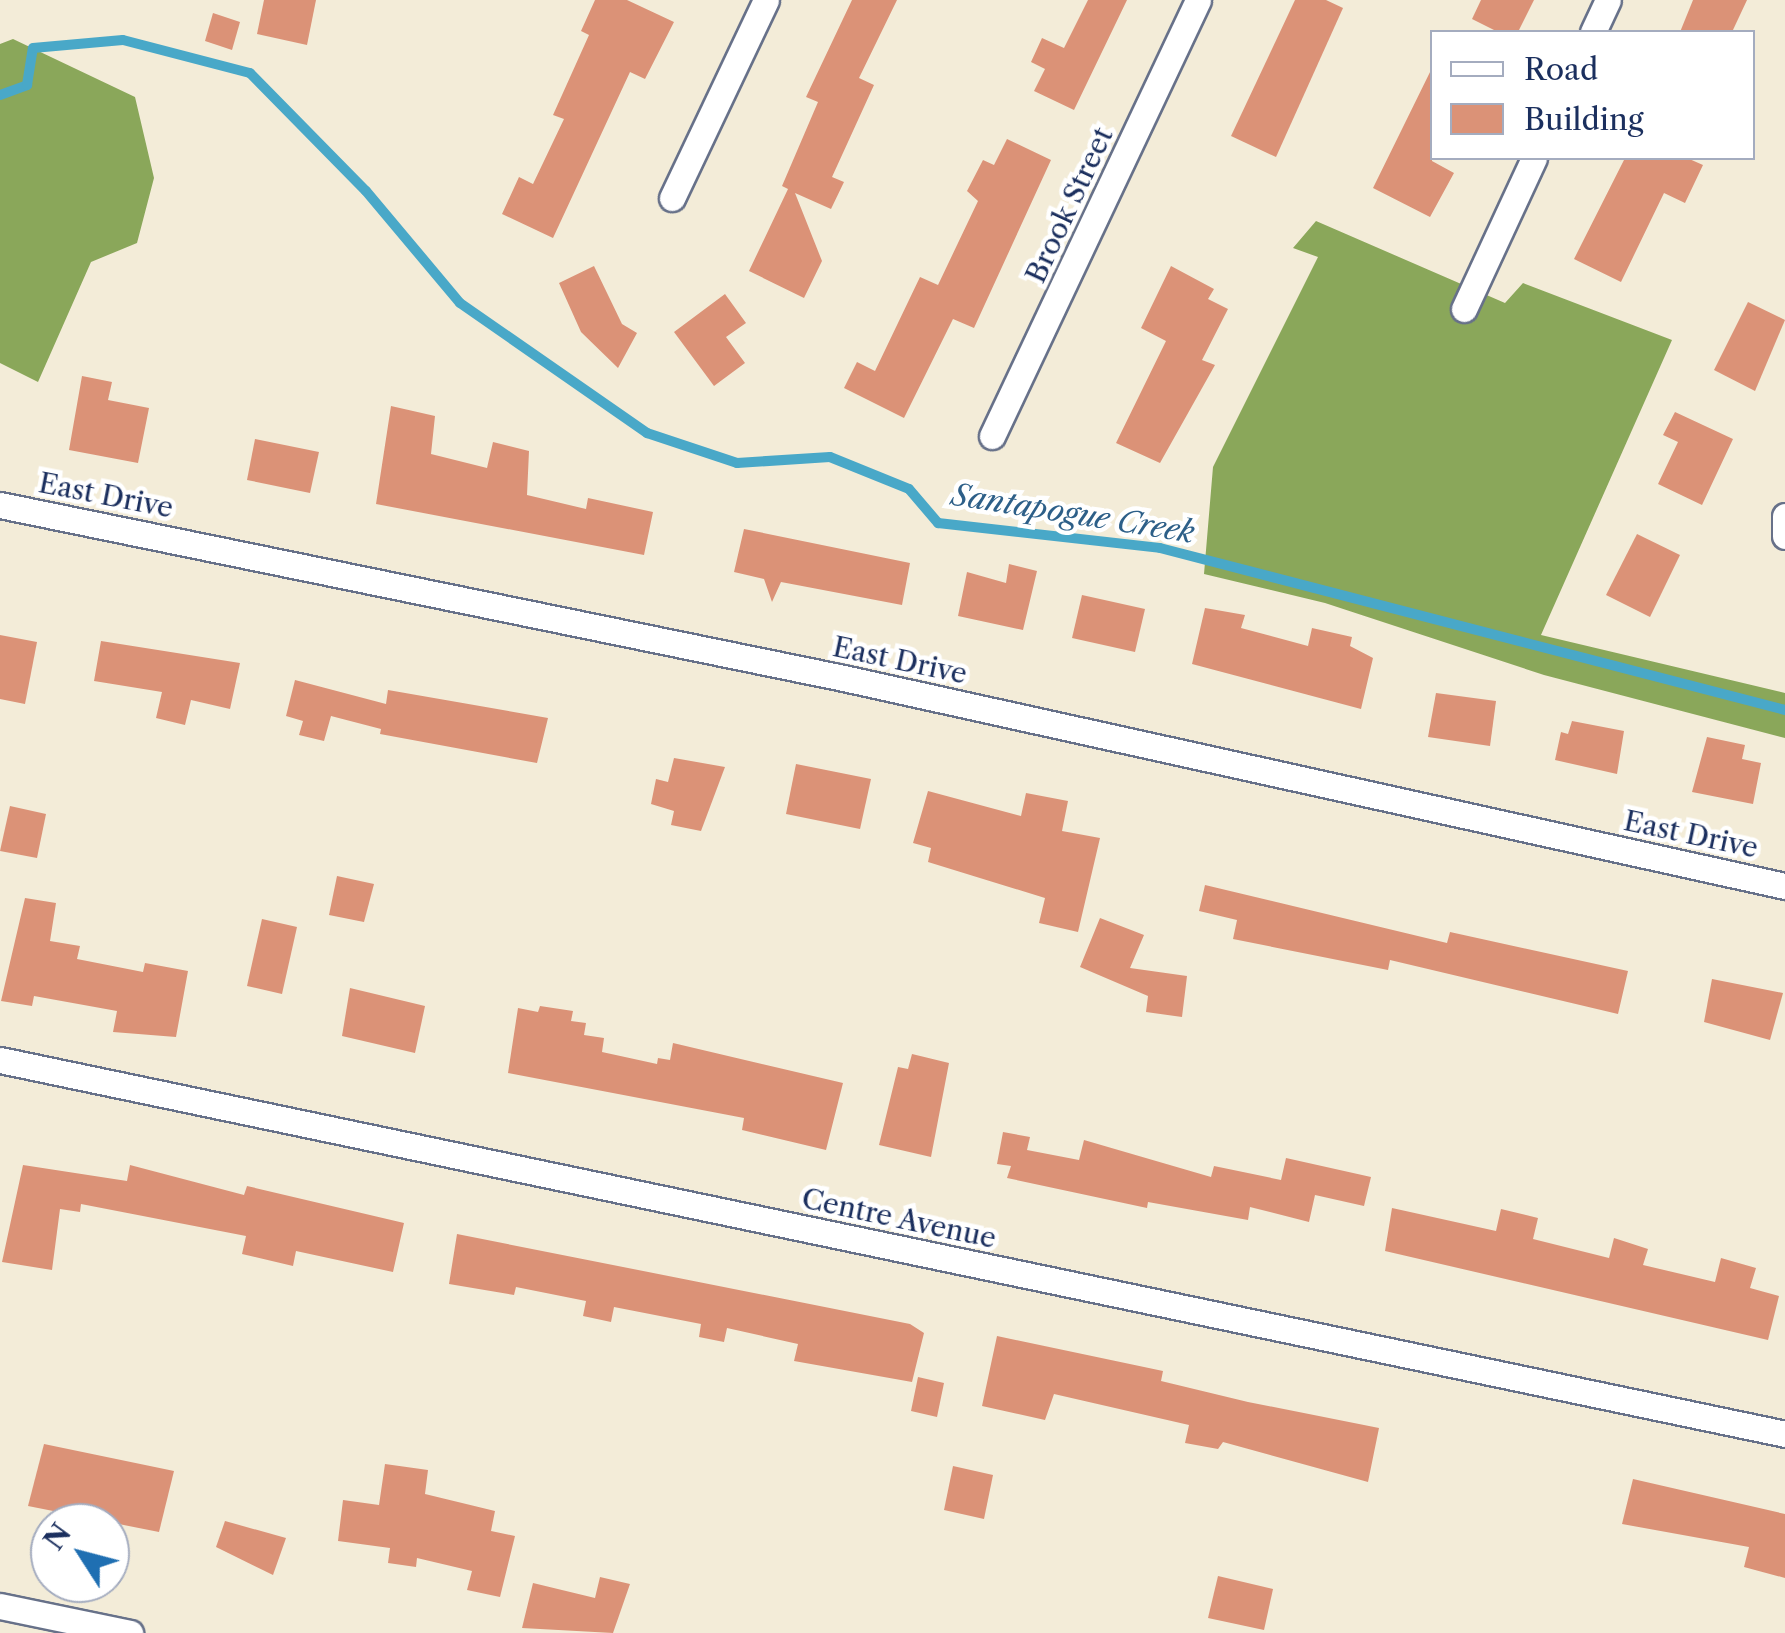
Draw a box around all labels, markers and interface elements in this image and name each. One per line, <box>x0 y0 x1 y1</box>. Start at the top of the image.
legend <box>1430 30 1755 160</box>
text: Road <box>1524 51 1598 88</box>
text: Building <box>1524 101 1644 138</box>
street label: Brook Street <box>1018 122 1120 288</box>
street label: East Drive <box>36 466 176 524</box>
water label: Santapogue Creek <box>949 477 1197 551</box>
street label: East Drive <box>830 629 970 691</box>
street label: East Drive <box>1621 803 1761 865</box>
street label: Centre Avenue <box>798 1181 1000 1255</box>
north arrow <box>30 1503 130 1603</box>
text: N <box>36 1517 78 1556</box>

